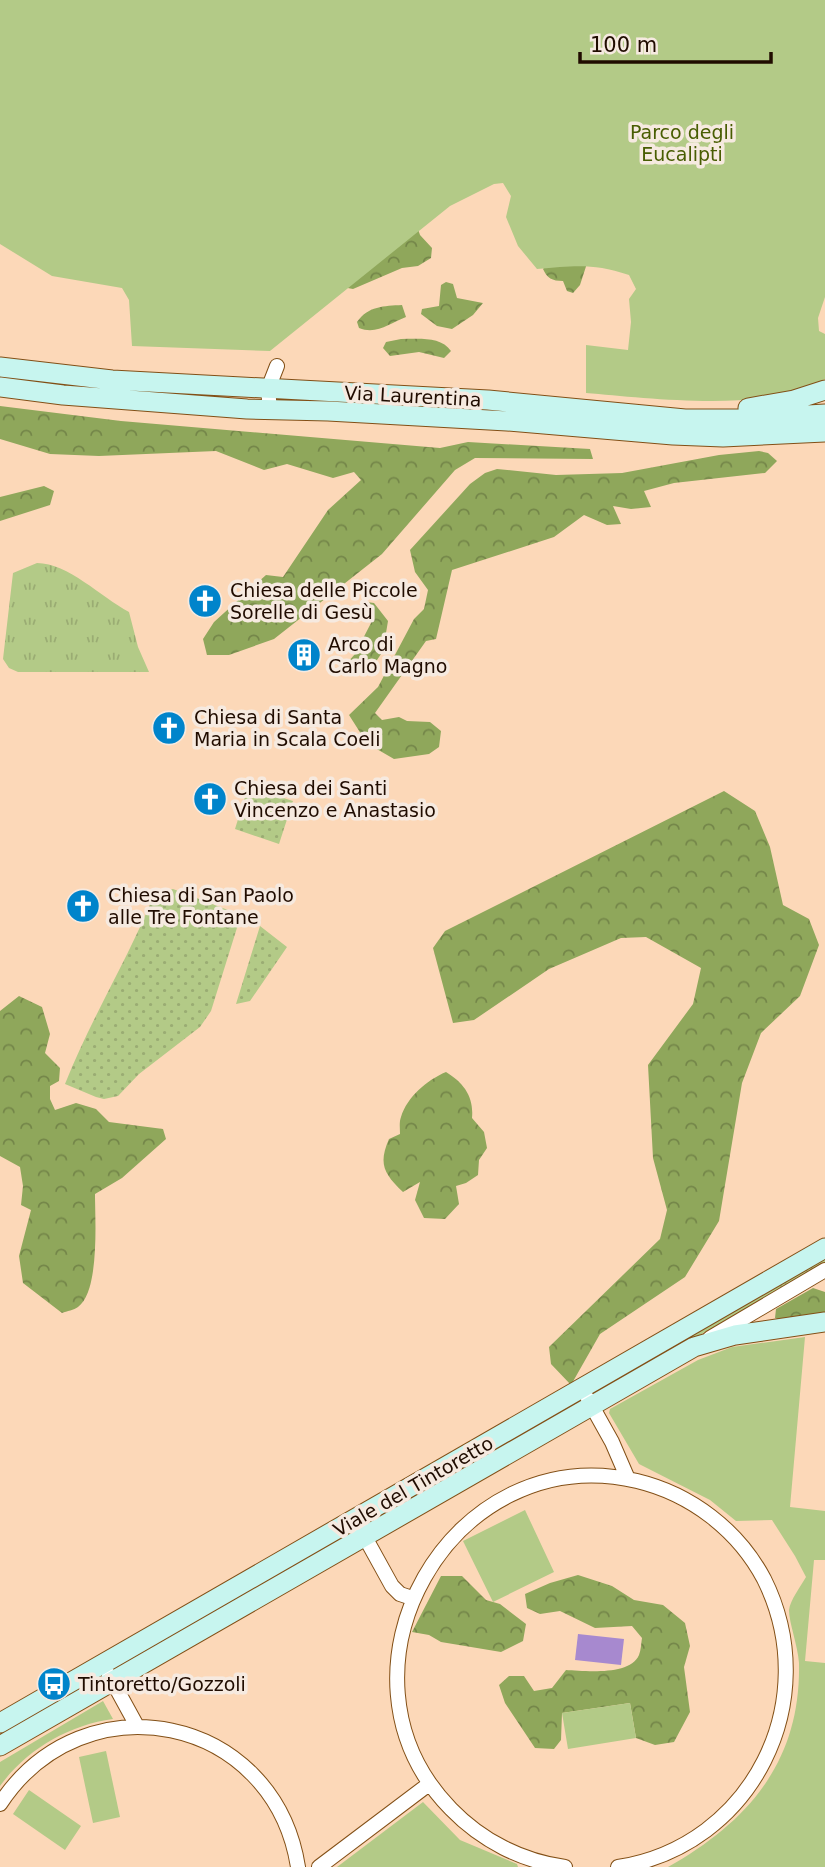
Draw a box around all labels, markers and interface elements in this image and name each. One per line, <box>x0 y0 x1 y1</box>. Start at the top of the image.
scale bar <box>580 21 771 65</box>
text: 100 m <box>590 33 657 57</box>
park label: Parco degli Eucalipti <box>630 121 734 165</box>
street label: Via Laurentina <box>344 381 482 411</box>
place label: Chiesa delle Piccole Sorelle di Gesù <box>230 579 418 623</box>
church icon: Chiesa delle Piccole Sorelle di Gesù <box>186 582 224 620</box>
place label: Arco di Carlo Magno <box>328 633 447 677</box>
building icon: Arco di Carlo Magno <box>285 636 323 674</box>
place label: Chiesa di Santa Maria in Scala Coeli <box>194 706 380 750</box>
church icon: Chiesa di Santa Maria in Scala Coeli <box>150 709 188 747</box>
place label: Chiesa dei Santi Vincenzo e Anastasio <box>234 777 436 821</box>
church icon: Chiesa dei Santi Vincenzo e Anastasio <box>191 780 229 818</box>
place label: Chiesa di San Paolo alle Tre Fontane <box>108 884 294 928</box>
church icon: Chiesa di San Paolo alle Tre Fontane <box>64 887 102 925</box>
street label: Viale del Tintoretto <box>329 1431 497 1541</box>
bus stop icon: Tintoretto/Gozzoli <box>35 1665 73 1703</box>
place label: Tintoretto/Gozzoli <box>77 1673 246 1695</box>

